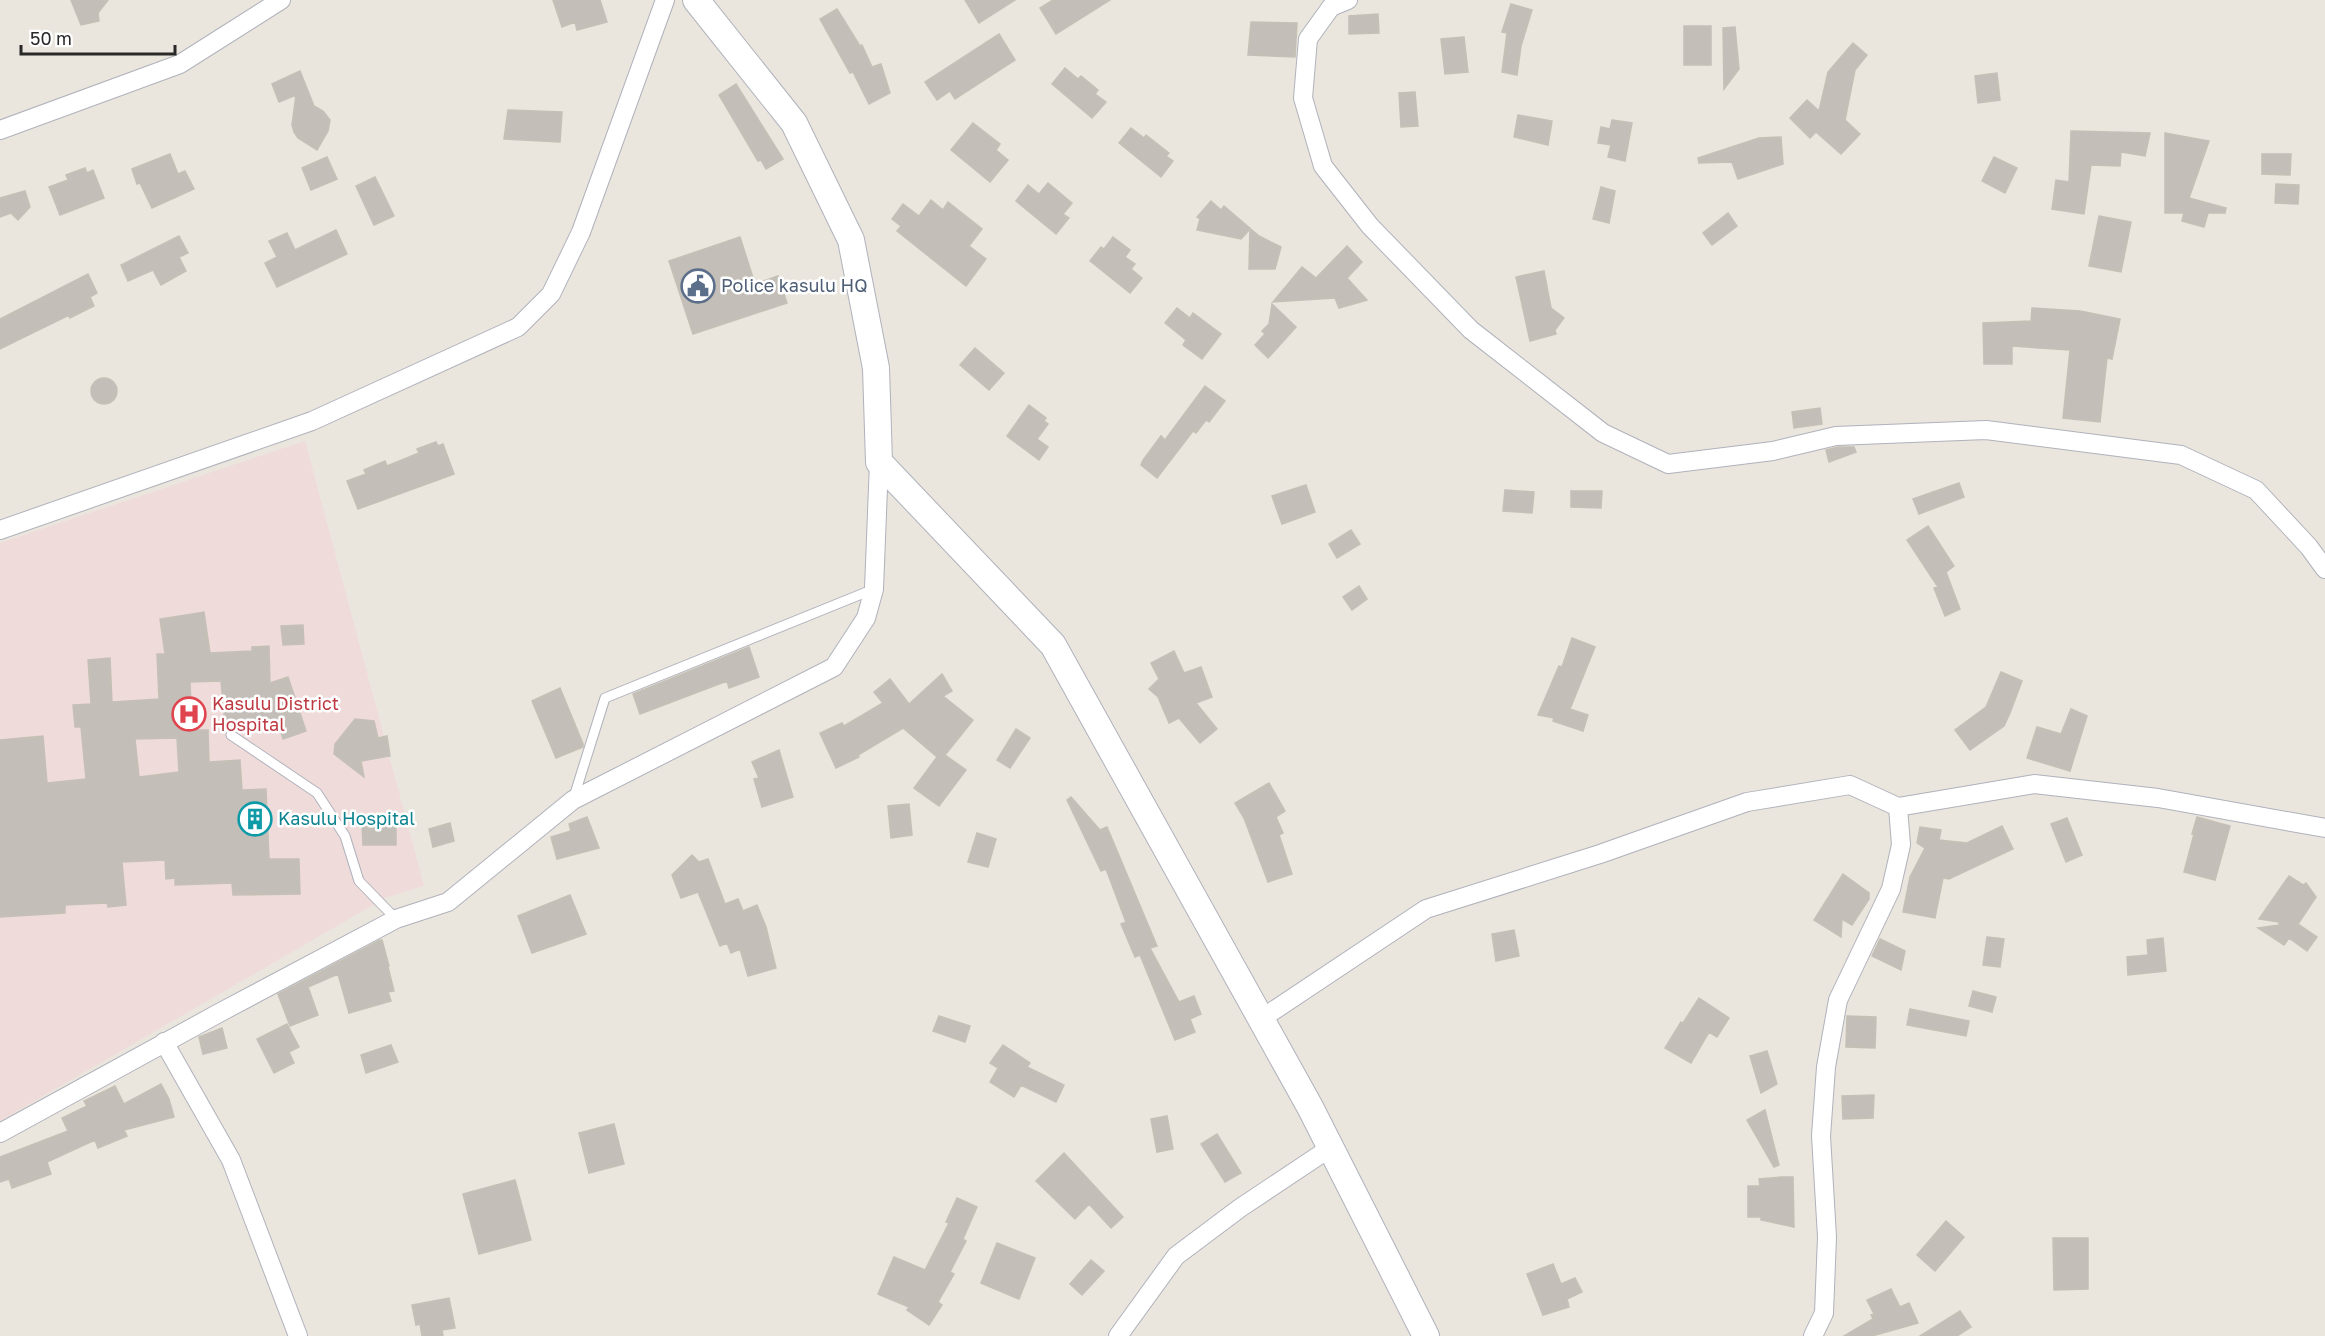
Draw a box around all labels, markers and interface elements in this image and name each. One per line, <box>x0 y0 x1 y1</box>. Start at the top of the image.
scale bar <box>21 18 176 56</box>
text: 50 m <box>30 27 72 49</box>
public building icon: Police kasulu HQ <box>680 268 716 304</box>
place label: Police kasulu HQ <box>721 274 867 296</box>
place label: Kasulu District Hospital <box>212 692 339 735</box>
hospital icon: Kasulu District Hospital <box>171 696 207 732</box>
building icon: Kasulu Hospital <box>237 801 273 837</box>
place label: Kasulu Hospital <box>278 807 415 829</box>

